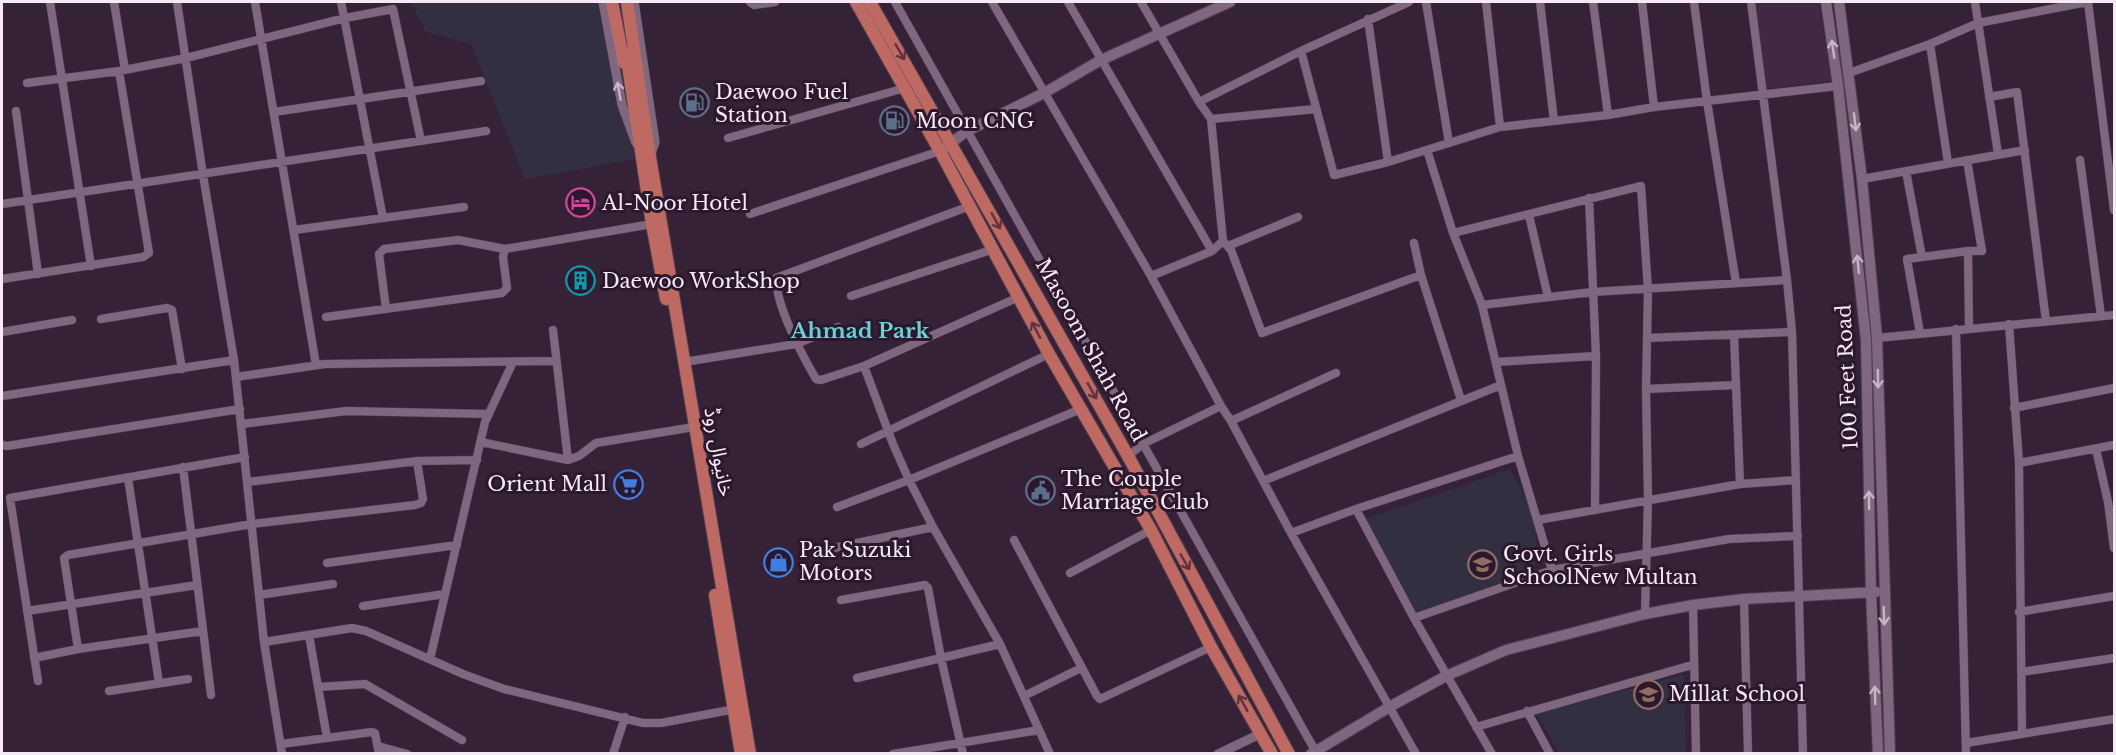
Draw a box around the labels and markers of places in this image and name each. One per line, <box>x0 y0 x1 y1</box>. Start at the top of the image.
place label: Daewoo Fuel Station <box>715 80 848 127</box>
fuel station icon: Daewoo Fuel Station <box>678 87 710 119</box>
fuel station icon: Moon CNG <box>879 105 911 137</box>
place label: Moon CNG <box>916 109 1034 133</box>
hotel icon: Al-Noor Hotel <box>565 187 597 219</box>
place label: Al-Noor Hotel <box>601 191 748 215</box>
building icon: Daewoo WorkShop <box>565 265 597 297</box>
place label: Daewoo WorkShop <box>602 269 800 293</box>
place label: The Couple Marriage Club <box>1061 467 1209 514</box>
supermarket icon: Orient Mall <box>612 468 644 500</box>
place label: Orient Mall <box>487 472 607 496</box>
public building icon: The Couple Marriage Club <box>1024 475 1056 507</box>
place label: Pak Suzuki Motors <box>799 538 912 585</box>
place label: Govt. Girls SchoolNew Multan <box>1503 542 1698 589</box>
shop icon: Pak Suzuki Motors <box>762 546 794 578</box>
school or university icon: Govt. Girls SchoolNew Multan <box>1466 549 1498 581</box>
school or university icon: Millat School <box>1632 678 1664 710</box>
place label: Millat School <box>1669 682 1805 706</box>

